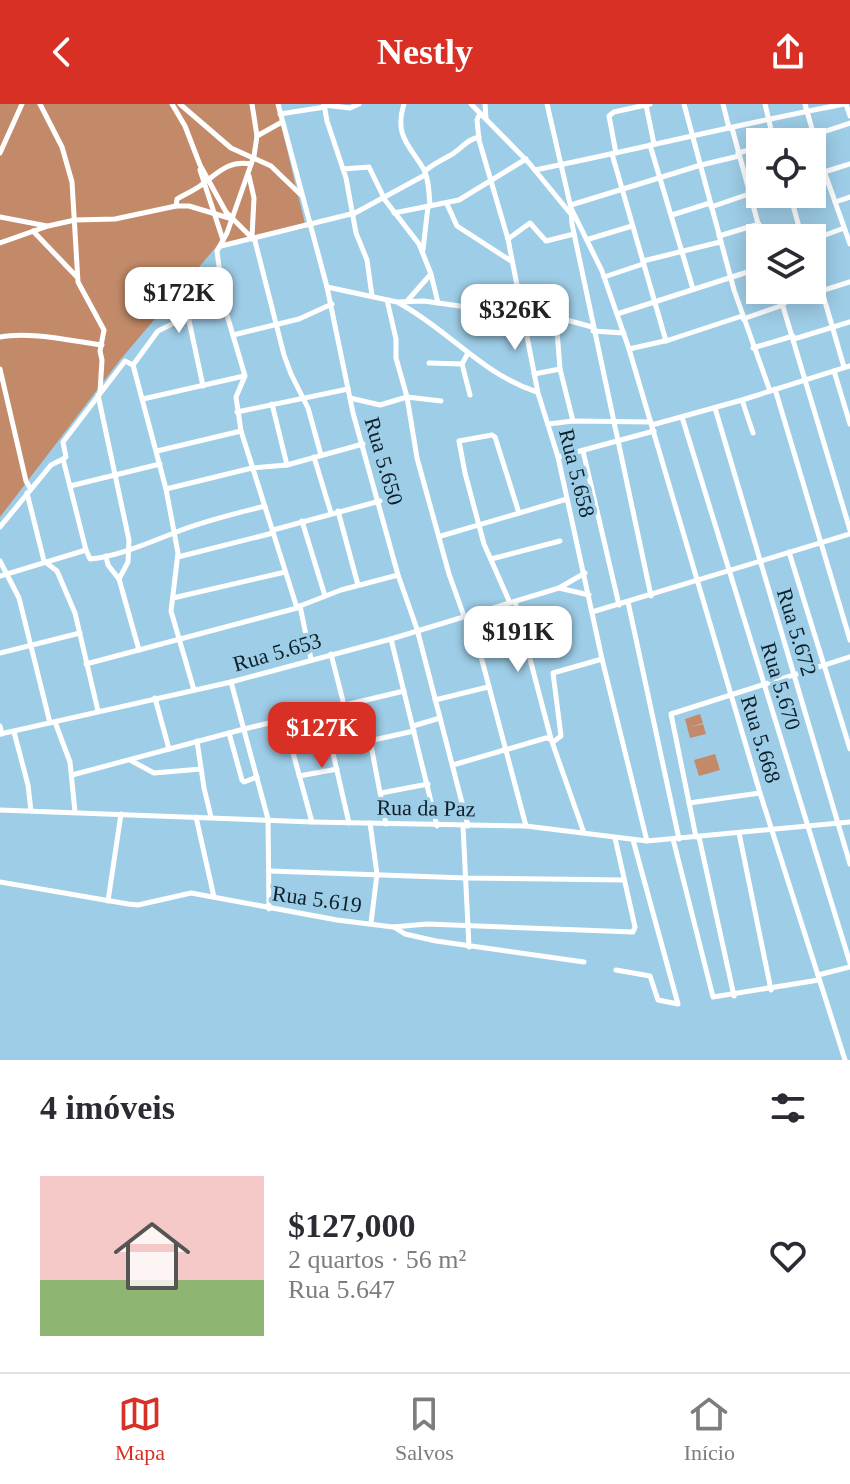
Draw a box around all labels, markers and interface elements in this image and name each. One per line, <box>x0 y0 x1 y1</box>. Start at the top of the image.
icon: back <box>40 30 84 74</box>
icon: share <box>766 30 810 74</box>
text: Nestly <box>377 32 473 72</box>
map controls <box>746 128 826 304</box>
button: locate <box>746 128 826 208</box>
button: layers <box>746 224 826 304</box>
pin: $172K <box>123 267 235 335</box>
text: $172K <box>143 278 215 307</box>
pin: $326K <box>459 284 571 352</box>
text: $326K <box>479 295 551 324</box>
street label: Rua 5.650 <box>360 414 408 508</box>
street label: Rua 5.658 <box>554 426 600 520</box>
street label: Rua 5.672 <box>772 585 822 679</box>
pin: $191K <box>462 606 574 674</box>
text: $191K <box>482 617 554 646</box>
street label: Rua 5.653 <box>230 628 324 676</box>
street label: Rua 5.670 <box>756 639 806 733</box>
street label: Rua 5.668 <box>736 692 786 786</box>
pin: $127K <box>266 702 378 770</box>
text: $127K <box>286 713 358 742</box>
street label: Rua da Paz <box>376 795 476 821</box>
street label: Rua 5.619 <box>270 880 364 918</box>
icon: filters <box>766 1086 810 1130</box>
text: 4 imóveis <box>40 1089 175 1126</box>
text: $127,000 <box>288 1207 416 1244</box>
icon: home <box>104 1208 200 1304</box>
icon: heart <box>766 1234 810 1278</box>
text: 2 quartos · 56 m² <box>288 1245 466 1274</box>
text: Rua 5.647 <box>288 1275 395 1304</box>
tab: Mapa <box>115 1392 165 1466</box>
tab: Salvos <box>395 1392 454 1466</box>
tab: Início <box>684 1392 735 1466</box>

